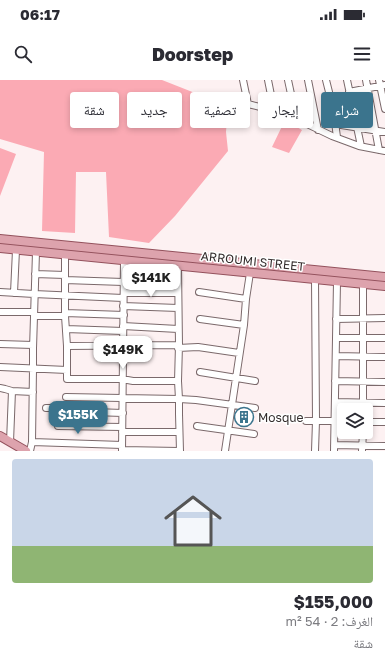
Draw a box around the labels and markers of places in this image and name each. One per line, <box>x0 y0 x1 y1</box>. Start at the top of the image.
pin: $141K <box>123 264 179 298</box>
pin: $149K <box>95 336 151 370</box>
pin: $155K <box>50 401 106 435</box>
building icon: Mosque <box>233 406 255 428</box>
place label: Mosque <box>258 410 304 425</box>

